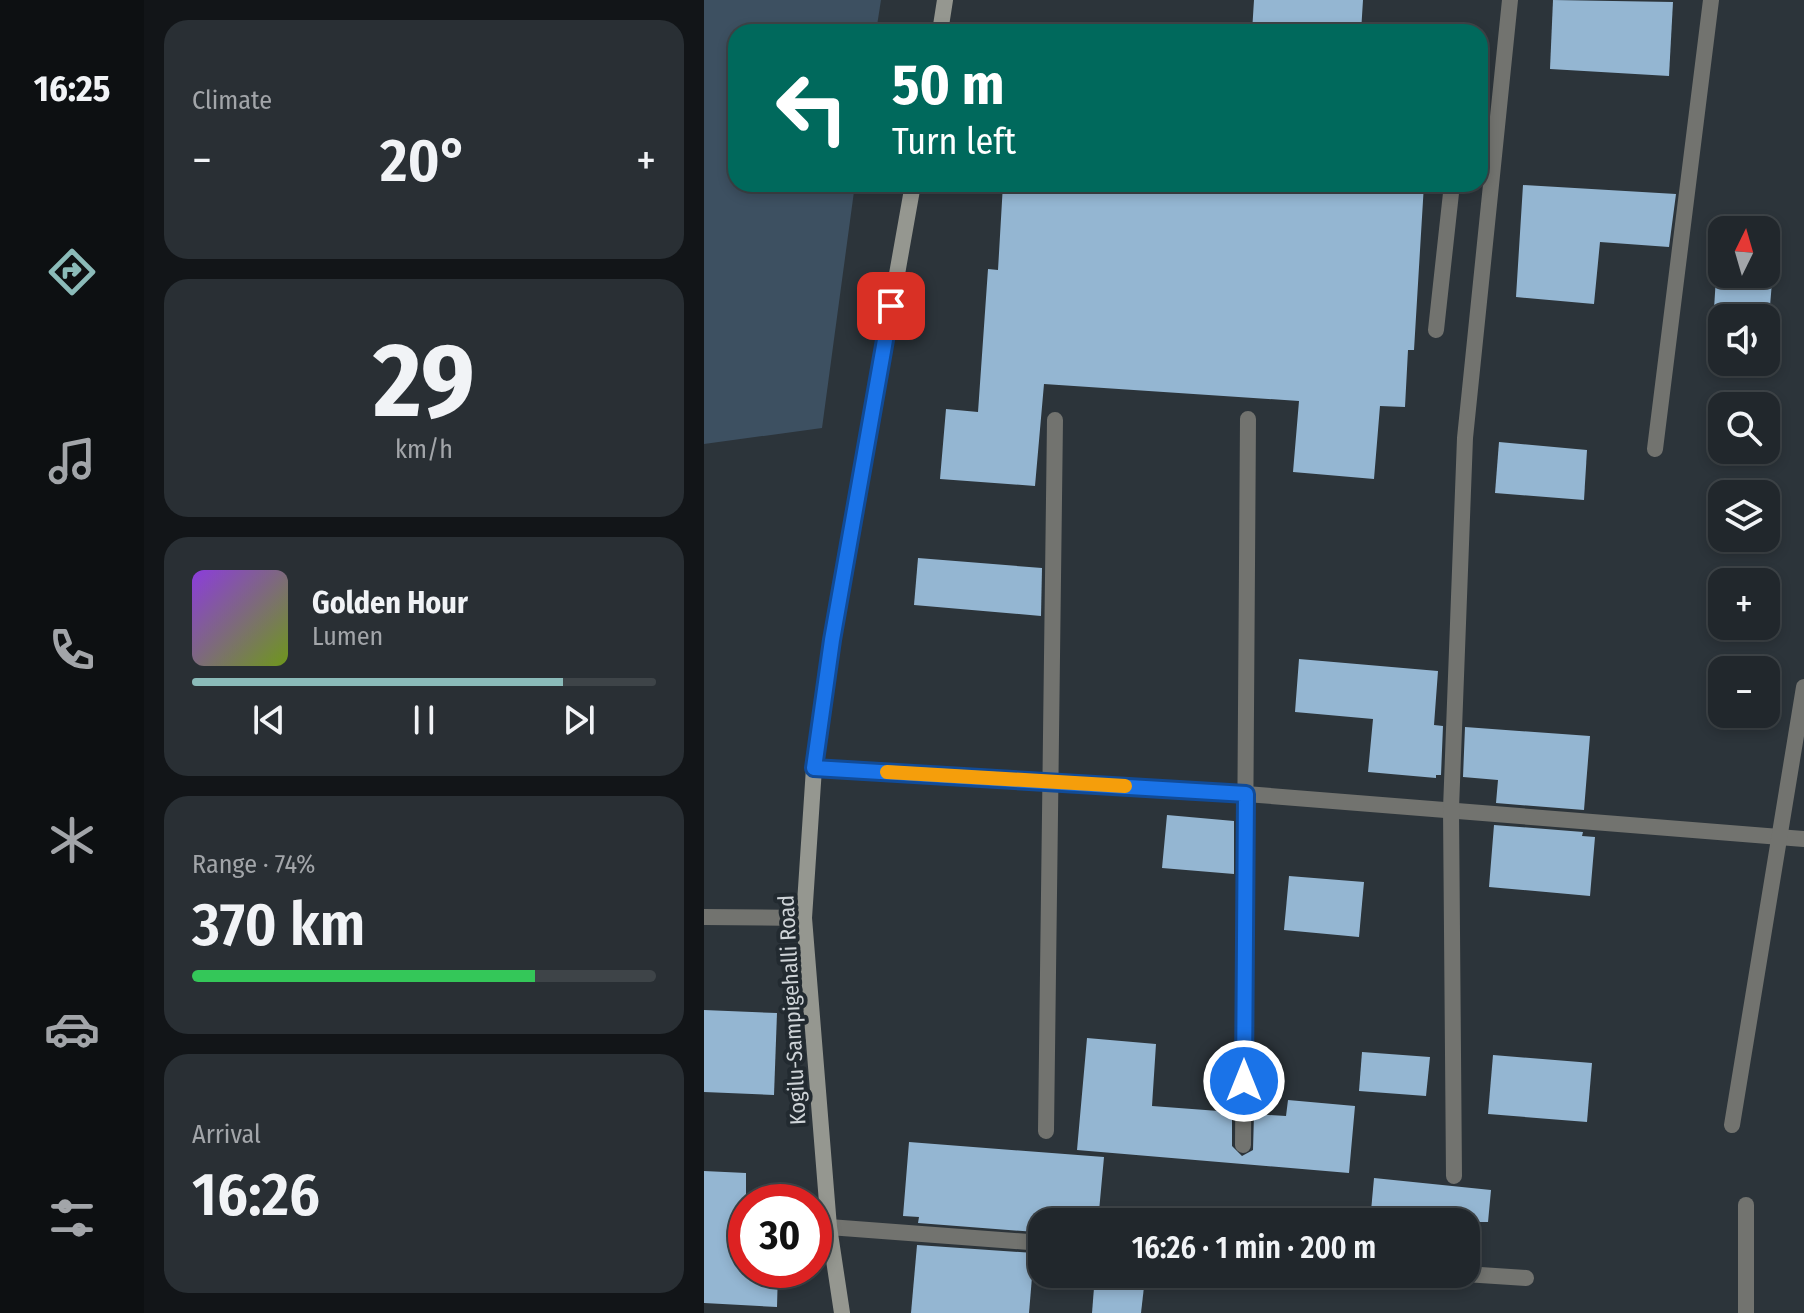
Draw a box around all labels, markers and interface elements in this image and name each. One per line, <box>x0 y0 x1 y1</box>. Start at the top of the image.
text: 50 m <box>892 52 1004 119</box>
icon: left <box>760 56 864 160</box>
text: 16:25 <box>34 67 110 111</box>
text: Climate <box>192 85 272 116</box>
text: Turn left <box>892 120 1016 164</box>
text: 20° <box>380 125 468 197</box>
text: − <box>192 134 212 187</box>
text: + <box>636 134 656 187</box>
north arrow <box>1708 216 1780 288</box>
map controls <box>1708 216 1780 728</box>
icon: directions <box>44 244 100 300</box>
pin <box>857 272 925 340</box>
icon: arrive <box>869 284 913 328</box>
button: sound <box>1708 304 1780 376</box>
text: 29 <box>373 319 475 444</box>
button: search <box>1708 392 1780 464</box>
icon: music <box>44 433 100 489</box>
text: km/h <box>395 434 453 465</box>
button: layers <box>1708 480 1780 552</box>
button: + <box>1708 568 1780 640</box>
text: Golden Hour <box>312 585 468 621</box>
text: Lumen <box>312 621 383 652</box>
icon: phone <box>44 622 100 678</box>
button: − <box>1708 656 1780 728</box>
icon: previous <box>247 698 291 742</box>
icon: pause <box>402 698 446 742</box>
icon: next <box>557 698 601 742</box>
icon: climate <box>44 812 100 868</box>
text: Range · 74% <box>192 849 315 880</box>
text: 370 km <box>192 889 365 961</box>
street label: Kogilu-Sampigehalli Road <box>772 894 812 1126</box>
icon: car <box>44 1001 100 1057</box>
position arrow <box>1202 1039 1286 1123</box>
text: Arrival <box>192 1119 261 1150</box>
text: 16:26 <box>192 1159 320 1231</box>
speed limit sign: 30 <box>728 1184 832 1288</box>
icon: filters <box>44 1190 100 1246</box>
text: 16:26 · 1 min · 200 m <box>1132 1230 1376 1266</box>

